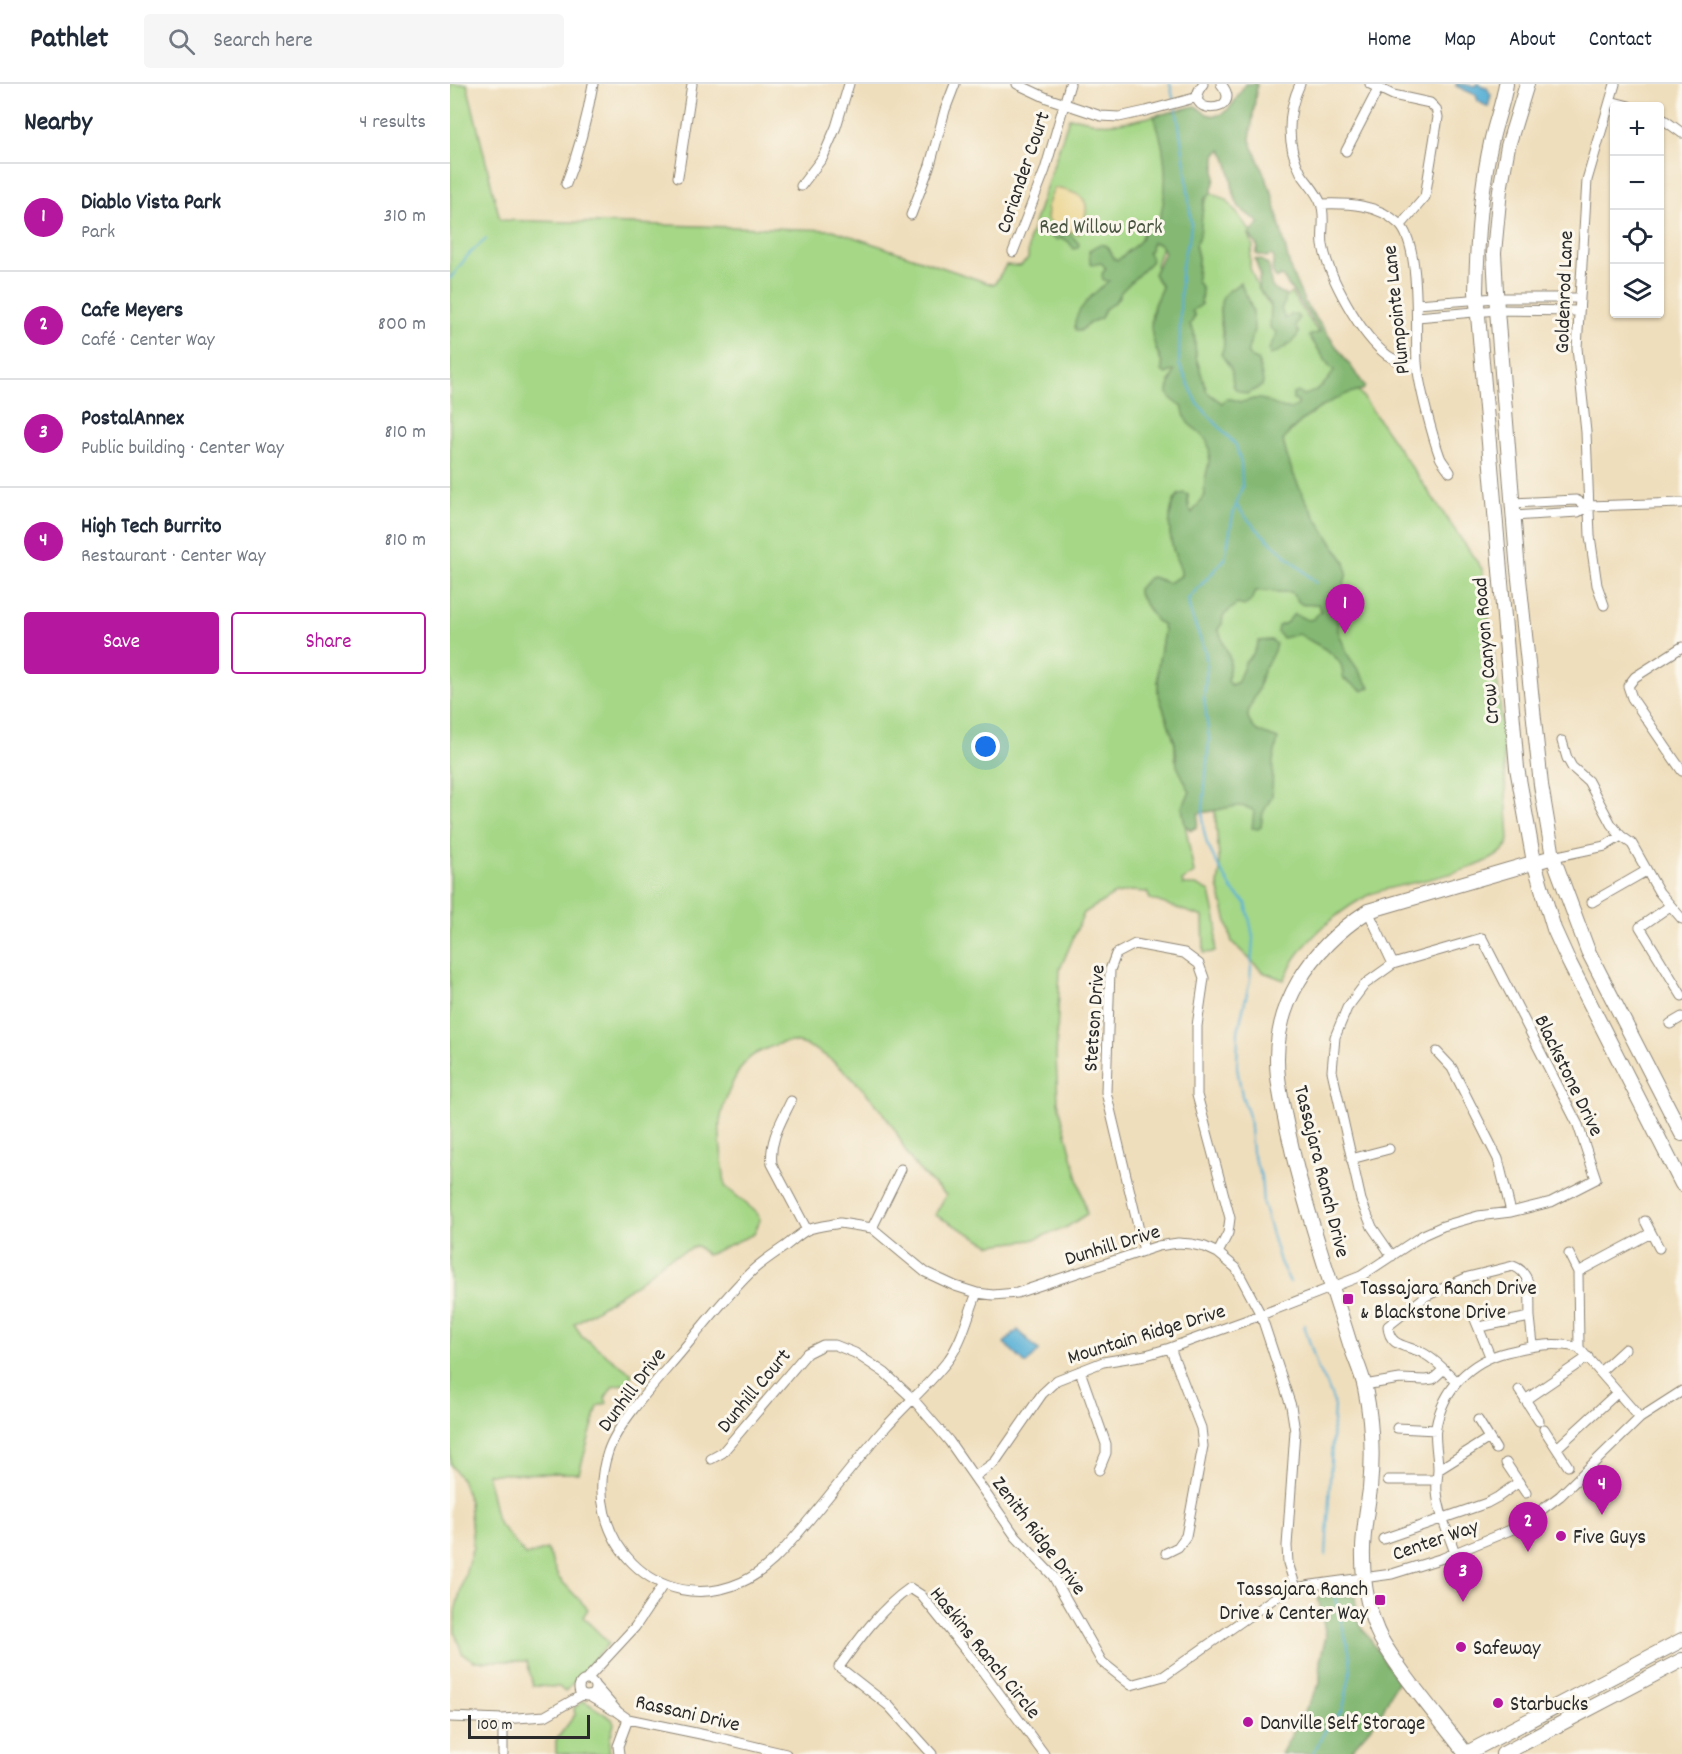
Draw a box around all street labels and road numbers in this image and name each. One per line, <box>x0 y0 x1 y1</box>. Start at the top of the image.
street label: Coriander Court <box>990 108 1060 238</box>
street label: Goldenrod Lane <box>1549 230 1583 354</box>
street label: Plumpointe Lane <box>1376 244 1420 376</box>
street label: Crow Canyon Road <box>1467 576 1509 725</box>
street label: Stetson Drive <box>1077 964 1115 1073</box>
street label: Blackstone Drive <box>1525 1010 1610 1142</box>
street label: Tassajara Ranch Drive <box>1284 1082 1356 1261</box>
street label: Dunhill Drive <box>1061 1218 1164 1276</box>
street label: Mountain Ridge Drive <box>1064 1298 1230 1374</box>
street label: Dunhill Drive <box>592 1343 675 1439</box>
street label: Dunhill Court <box>711 1343 800 1441</box>
street label: Zenith Ridge Drive <box>983 1471 1092 1602</box>
street label: Center Way <box>1389 1513 1484 1571</box>
street label: Haskins Ranch Circle <box>921 1581 1046 1727</box>
street label: Rassani Drive <box>632 1688 743 1742</box>

